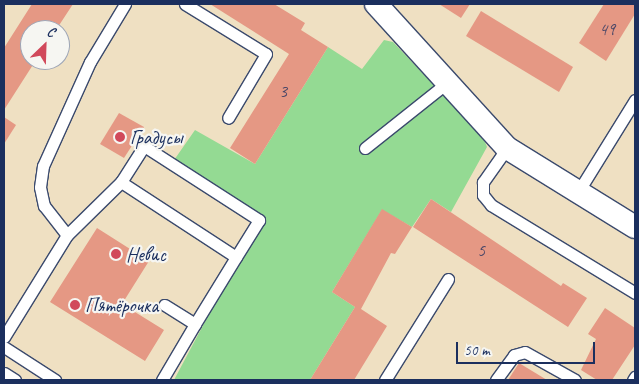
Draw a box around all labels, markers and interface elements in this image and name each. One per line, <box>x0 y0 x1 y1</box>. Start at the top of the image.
house number: 49 <box>599 18 615 40</box>
north arrow <box>20 20 70 70</box>
text: С <box>44 23 57 41</box>
house number: 3 <box>279 80 287 102</box>
place label: Градусы <box>130 125 183 149</box>
marker: Градусы <box>114 131 126 143</box>
house number: 5 <box>477 239 485 261</box>
place label: Невис <box>126 242 166 266</box>
marker: Невис <box>110 248 122 260</box>
place label: Пятёрочка <box>85 293 158 317</box>
marker: Пятёрочка <box>69 299 81 311</box>
scale bar <box>459 332 598 364</box>
text: 50 m <box>464 341 490 360</box>

